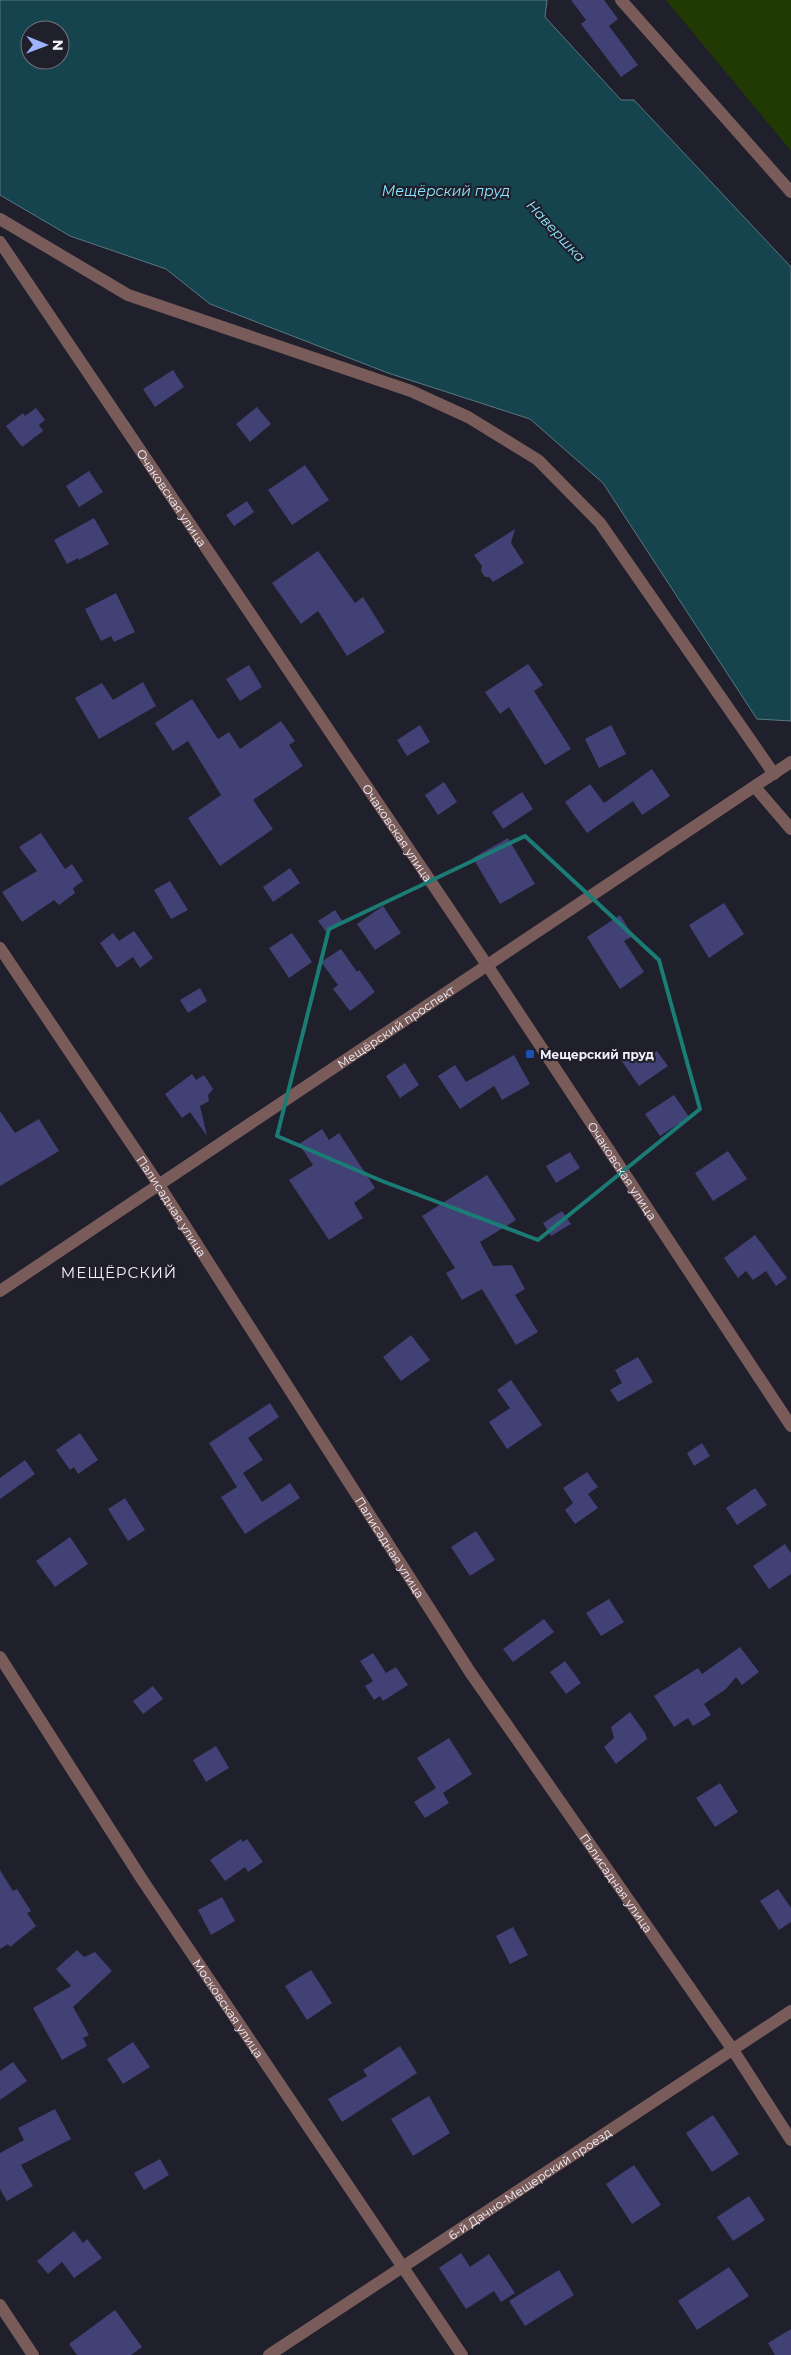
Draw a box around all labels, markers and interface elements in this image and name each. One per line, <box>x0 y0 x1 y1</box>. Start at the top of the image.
north arrow <box>20 20 70 70</box>
text: N <box>49 39 67 51</box>
water label: Мещёрский пруд <box>382 182 510 200</box>
water label: Навершка <box>523 196 589 266</box>
street label: Очаковская улица <box>134 446 210 549</box>
street label: Очаковская улица <box>360 781 436 884</box>
street label: Мещёрский проспект <box>334 982 457 1071</box>
place label: Мещерский пруд <box>540 1047 654 1062</box>
marker: Мещерский пруд <box>524 1048 536 1060</box>
street label: Очаковская улица <box>585 1119 660 1223</box>
street label: Палисадная улица <box>134 1153 210 1259</box>
district label: МЕЩЁРСКИЙ <box>61 1263 177 1282</box>
street label: Палисадная улица <box>352 1494 428 1601</box>
street label: Палисадная улица <box>577 1830 656 1935</box>
street label: Московская улица <box>190 1956 267 2061</box>
street label: 6-й Дачно-Мещерский проезд <box>445 2124 614 2243</box>

